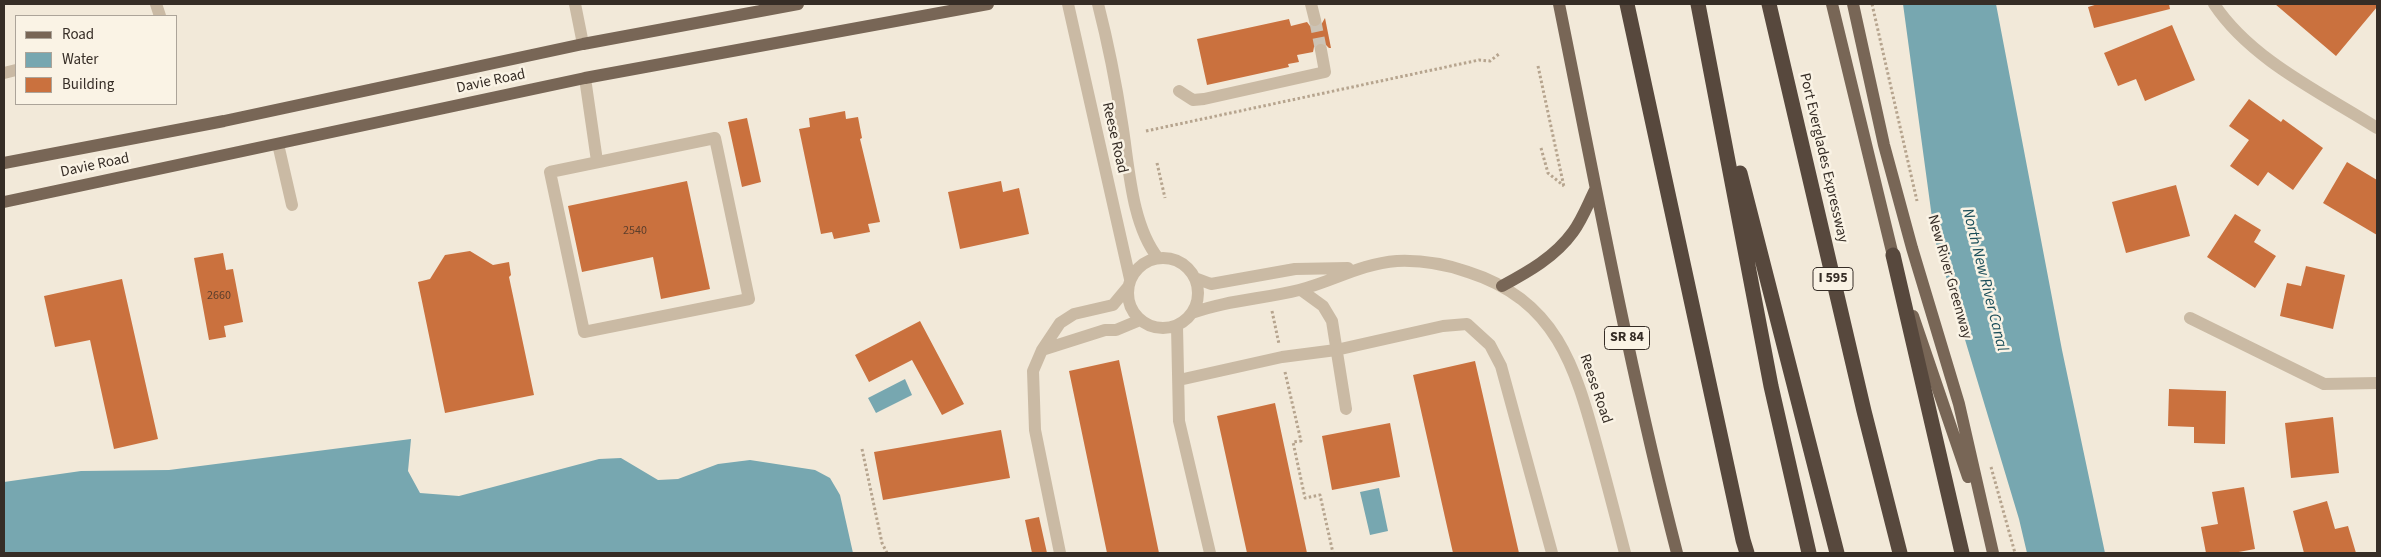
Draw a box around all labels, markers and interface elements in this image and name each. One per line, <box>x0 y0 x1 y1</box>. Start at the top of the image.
legend <box>15 15 178 105</box>
text: Road <box>62 24 94 45</box>
text: Water <box>62 49 98 70</box>
street label: Davie Road <box>455 66 527 98</box>
street label: Port Everglades Expressway <box>1795 71 1851 245</box>
text: Building <box>62 74 114 95</box>
street label: Reese Road <box>1097 101 1131 175</box>
street label: Davie Road <box>59 150 131 182</box>
water label: North New River Canal <box>1957 207 2011 353</box>
street label: New River Greenway <box>1923 213 1975 341</box>
house number: 2540 <box>623 224 647 238</box>
road number: I 595 <box>1813 268 1853 290</box>
house number: 2660 <box>207 289 231 303</box>
road number: SR 84 <box>1604 326 1650 349</box>
street label: Reese Road <box>1575 352 1615 426</box>

